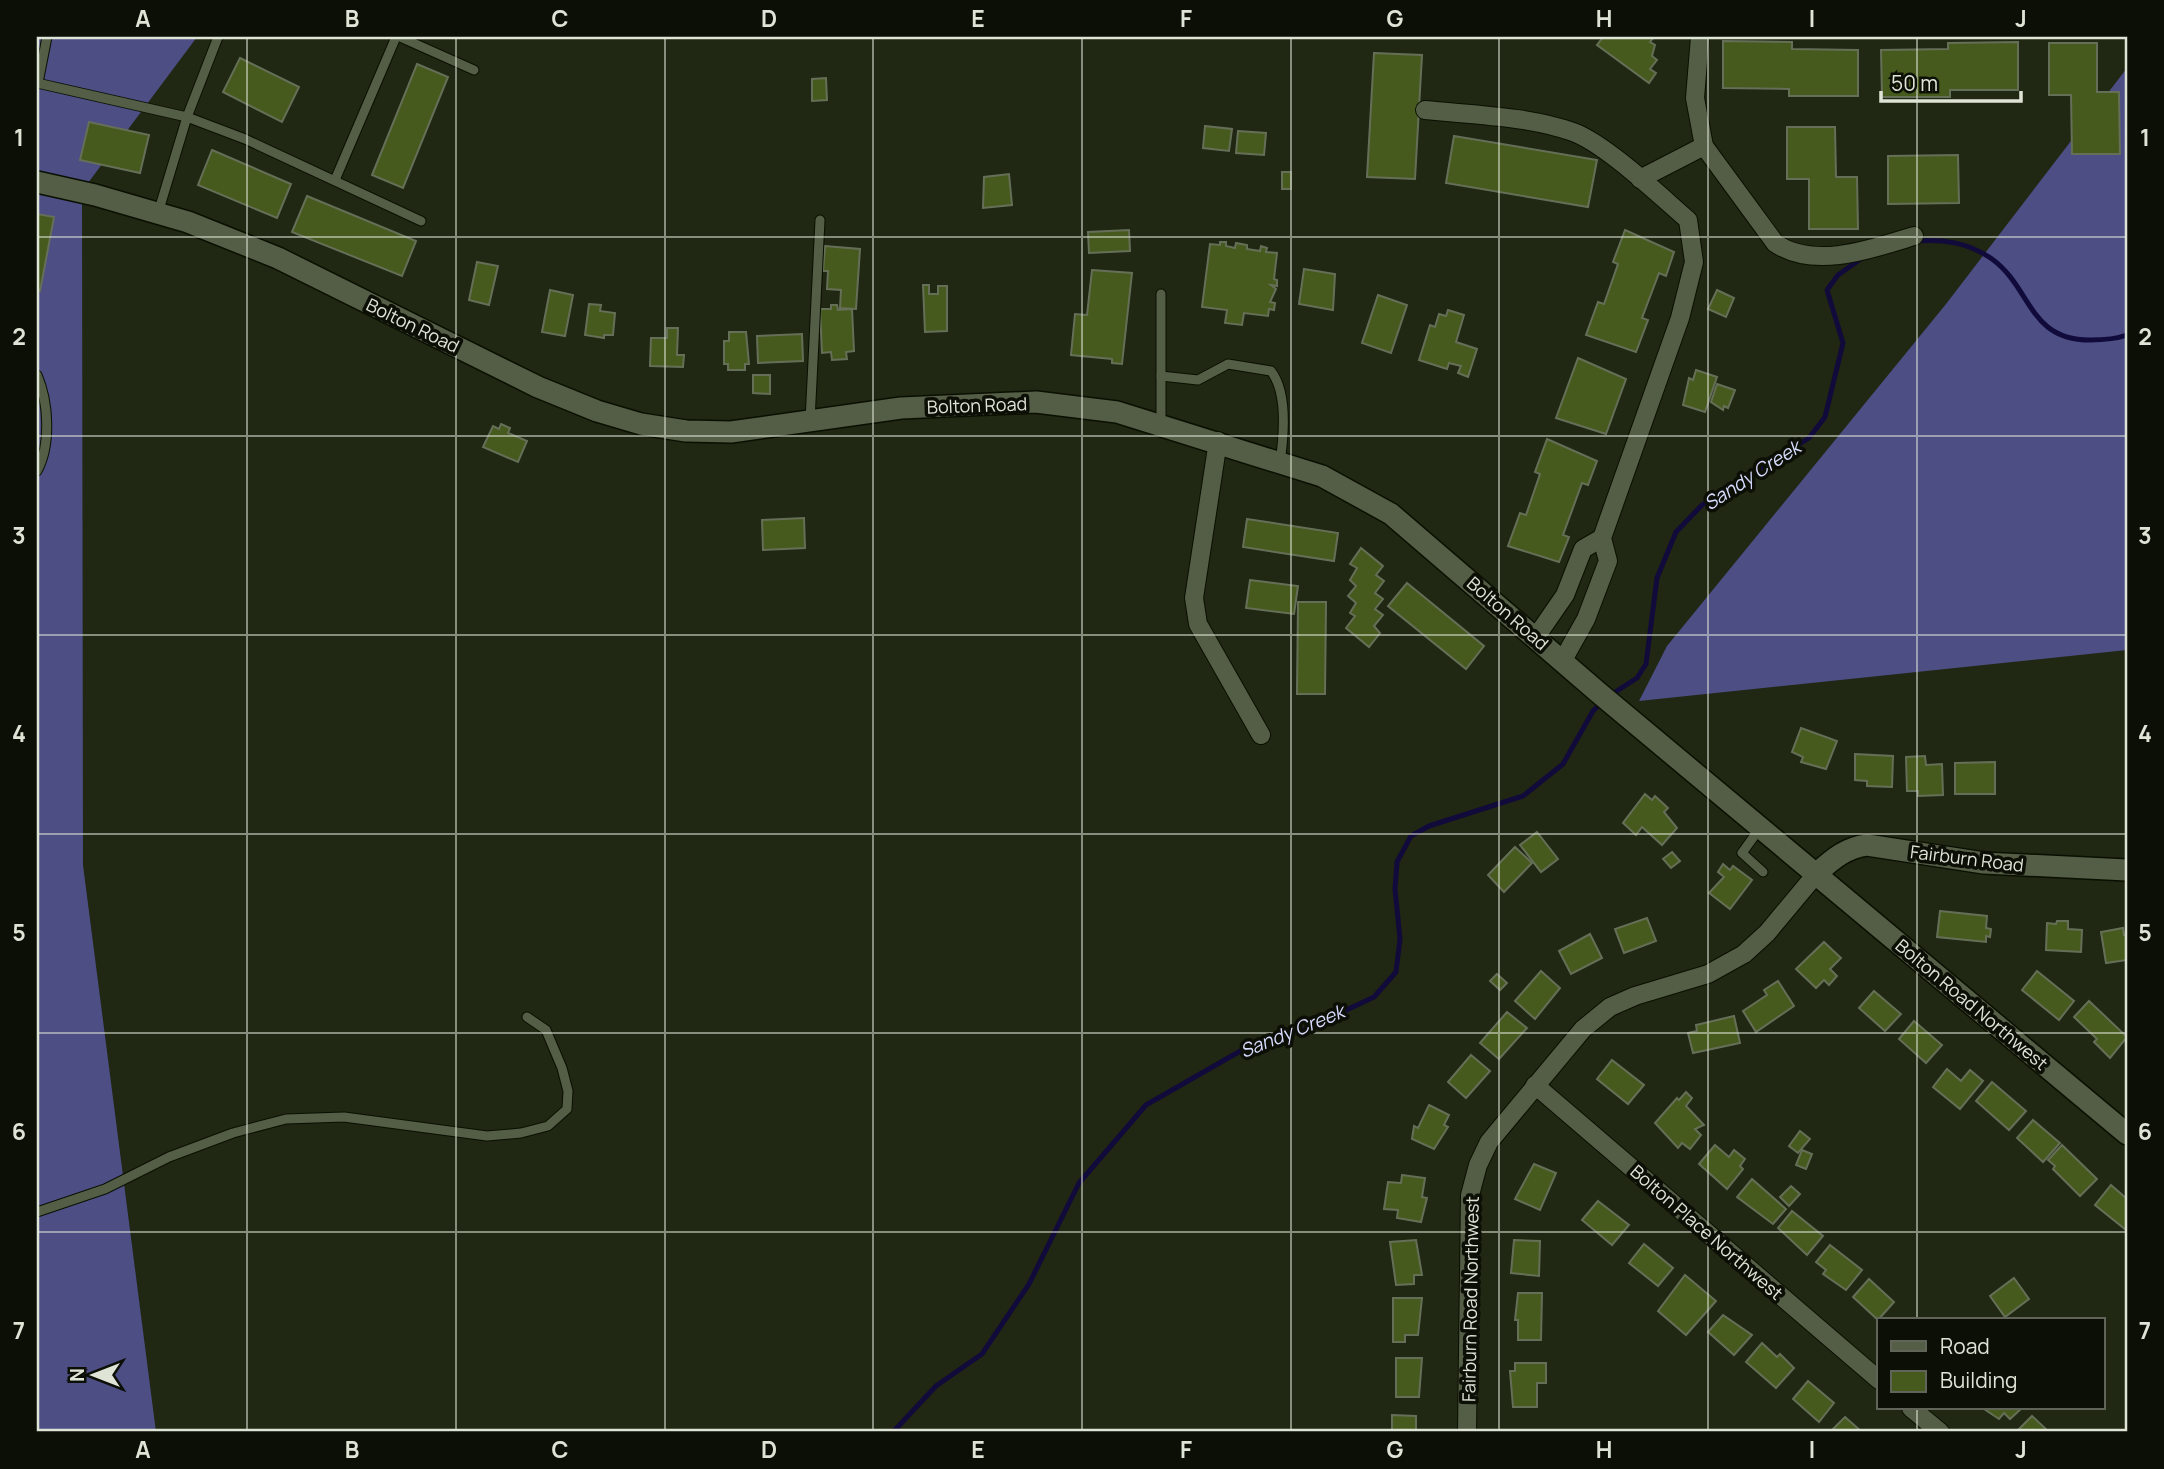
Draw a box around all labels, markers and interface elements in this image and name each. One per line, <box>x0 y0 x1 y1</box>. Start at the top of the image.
text: A <box>135 2 151 34</box>
text: B <box>345 2 359 34</box>
text: C <box>552 2 569 34</box>
text: D <box>761 2 777 34</box>
text: E <box>971 2 985 34</box>
text: F <box>1180 2 1192 34</box>
text: G <box>1387 2 1404 34</box>
text: H <box>1596 2 1612 34</box>
text: I <box>1809 2 1815 34</box>
text: J <box>2015 2 2027 34</box>
scale bar <box>1881 60 2021 104</box>
text: 50 m <box>1891 69 1938 97</box>
text: 1 <box>14 121 24 153</box>
text: 1 <box>2140 121 2150 153</box>
street label: Bolton Road <box>363 292 463 358</box>
text: 2 <box>12 320 26 352</box>
text: 2 <box>2138 320 2152 352</box>
street label: Bolton Road <box>926 391 1028 419</box>
water label: Sandy Creek <box>1699 433 1808 516</box>
text: 3 <box>12 519 26 551</box>
text: 3 <box>2138 519 2152 551</box>
street label: Bolton Road <box>1462 571 1554 655</box>
text: 4 <box>12 717 26 749</box>
text: 4 <box>2138 717 2152 749</box>
street label: Fairburn Road <box>1909 839 2025 877</box>
text: 5 <box>12 916 26 948</box>
text: 5 <box>2138 916 2152 948</box>
street label: Bolton Road Northwest <box>1891 933 2053 1075</box>
water label: Sandy Creek <box>1236 997 1350 1064</box>
text: 6 <box>12 1115 26 1147</box>
text: 6 <box>2138 1115 2152 1147</box>
street label: Bolton Place Northwest <box>1626 1159 1788 1305</box>
street label: Fairburn Road Northwest <box>1456 1196 1484 1402</box>
text: 7 <box>13 1314 25 1346</box>
text: 7 <box>2139 1314 2151 1346</box>
legend <box>1877 1318 2104 1410</box>
text: Road <box>1940 1332 1990 1360</box>
north arrow <box>60 1340 130 1410</box>
text: Building <box>1940 1366 2017 1394</box>
text: N <box>64 1368 90 1382</box>
text: A <box>135 1433 151 1465</box>
text: B <box>345 1433 359 1465</box>
text: C <box>552 1433 569 1465</box>
text: D <box>761 1433 777 1465</box>
text: E <box>971 1433 985 1465</box>
text: F <box>1180 1433 1192 1465</box>
text: G <box>1387 1433 1404 1465</box>
text: H <box>1596 1433 1612 1465</box>
text: I <box>1809 1433 1815 1465</box>
text: J <box>2015 1433 2027 1465</box>

